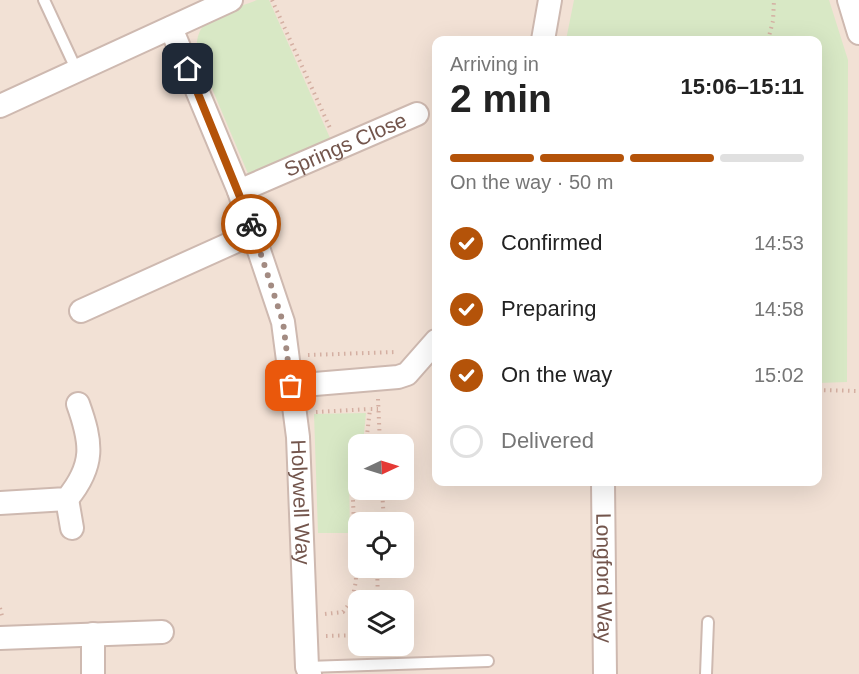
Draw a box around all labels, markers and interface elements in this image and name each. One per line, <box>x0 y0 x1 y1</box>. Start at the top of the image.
pin <box>162 43 213 94</box>
icon: home <box>171 52 204 85</box>
text: Arriving in <box>450 53 539 75</box>
text: 15:06–15:11 <box>680 74 804 99</box>
text: 2 min <box>450 77 552 120</box>
street label: Springs Close <box>281 108 410 181</box>
text: On the way · 50 m <box>450 171 613 193</box>
courier <box>221 194 281 254</box>
icon: bike <box>235 208 268 241</box>
icon: check <box>450 227 483 260</box>
text: Confirmed <box>501 230 602 255</box>
text: 14:53 <box>754 232 804 254</box>
icon: check <box>450 293 483 326</box>
text: Preparing <box>501 296 596 321</box>
text: 14:58 <box>754 298 804 320</box>
icon: check <box>450 359 483 392</box>
pin <box>265 360 316 411</box>
text: On the way <box>501 362 612 387</box>
text: 15:02 <box>754 364 804 386</box>
icon: bag <box>274 369 307 402</box>
text: Delivered <box>501 428 594 453</box>
north arrow <box>348 434 414 500</box>
map controls <box>348 434 414 656</box>
street label: Holywell Way <box>287 439 315 566</box>
button: locate <box>348 512 414 578</box>
street label: Longford Way <box>592 513 617 644</box>
button: layers <box>348 590 414 656</box>

